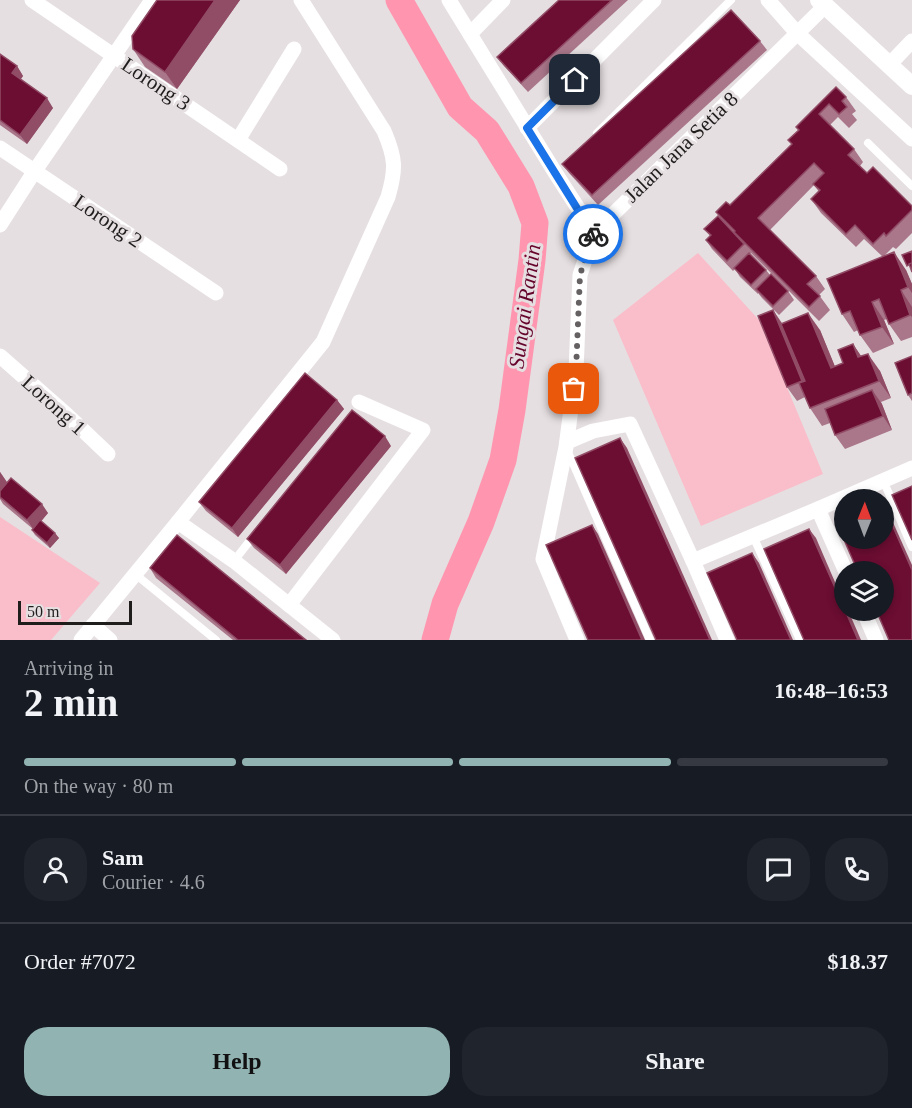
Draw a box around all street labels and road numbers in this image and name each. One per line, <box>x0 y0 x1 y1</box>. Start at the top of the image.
street label: Lorong 3 <box>117 52 195 116</box>
street label: Jalan Jana Setia 8 <box>619 87 743 207</box>
street label: Lorong 2 <box>69 189 147 253</box>
street label: Lorong 1 <box>17 370 91 440</box>

